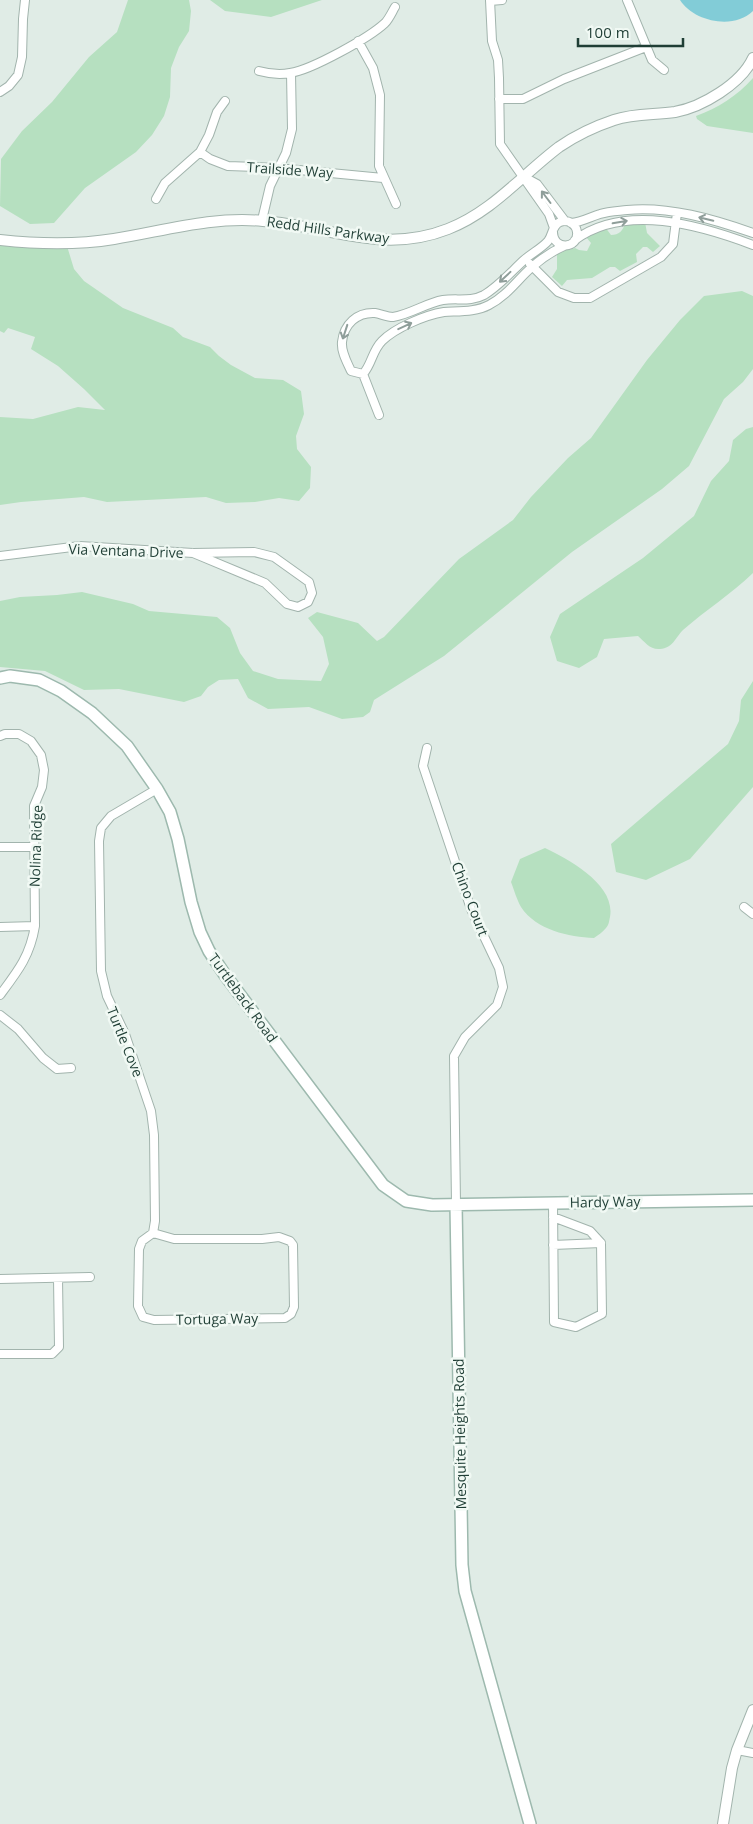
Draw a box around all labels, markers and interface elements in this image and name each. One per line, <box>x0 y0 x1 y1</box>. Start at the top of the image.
scale bar <box>578 15 683 47</box>
text: 100 m <box>586 22 630 42</box>
street label: Trailside Way <box>246 157 335 182</box>
one-way arrow <box>541 191 552 204</box>
street label: Redd Hills Parkway <box>266 212 391 248</box>
one-way arrow <box>699 214 715 223</box>
one-way arrow <box>611 217 627 227</box>
one-way arrow <box>499 271 512 283</box>
one-way arrow <box>397 321 412 331</box>
one-way arrow <box>340 324 350 340</box>
street label: Via Ventana Drive <box>68 539 184 562</box>
street label: Nolina Ridge <box>25 804 46 887</box>
street label: Chino Court <box>448 859 493 939</box>
street label: Turtleback Road <box>205 949 282 1046</box>
street label: Turtle Cove <box>103 1004 148 1080</box>
street label: Hardy Way <box>569 1191 642 1212</box>
street label: Tortuga Way <box>176 1308 259 1329</box>
street label: Mesquite Heights Road <box>449 1358 470 1510</box>

